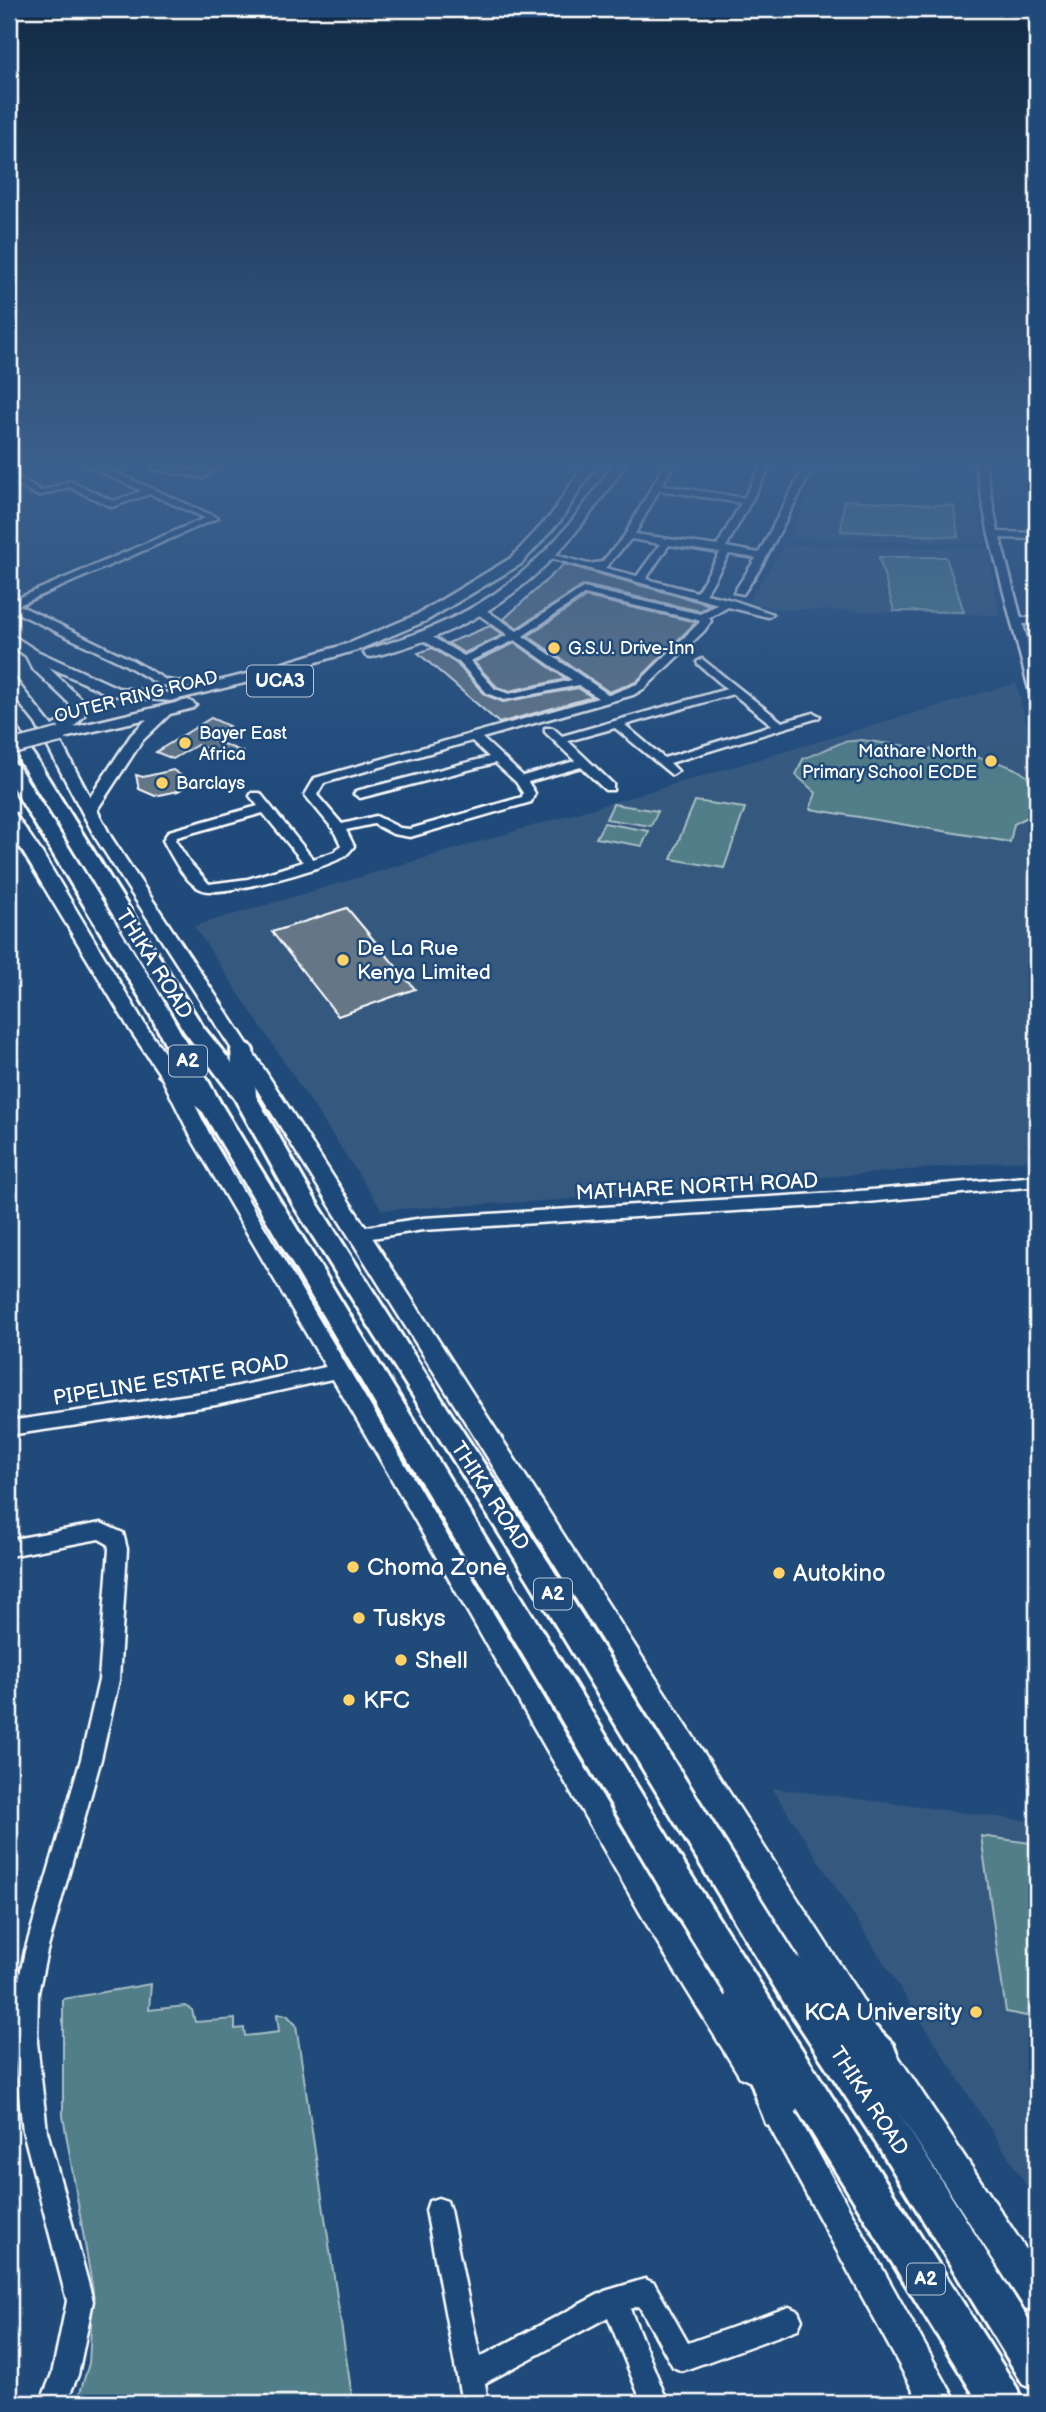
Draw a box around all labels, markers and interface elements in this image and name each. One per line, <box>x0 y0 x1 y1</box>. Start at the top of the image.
place label: G.S.U. Drive-Inn <box>568 638 694 659</box>
marker: G.S.U. Drive-Inn <box>546 640 562 656</box>
road number: UCA3 <box>247 666 313 696</box>
street label: OUTER RING ROAD <box>52 667 220 727</box>
place label: Bayer East Africa <box>199 723 288 765</box>
marker: Bayer East Africa <box>177 735 193 751</box>
place label: Mathare North Primary School ECDE <box>802 741 977 783</box>
marker: Mathare North Primary School ECDE <box>983 753 999 769</box>
place label: Barclays <box>176 773 245 794</box>
marker: Barclays <box>154 775 170 791</box>
street label: THIKA ROAD <box>110 904 198 1024</box>
place label: De La Rue Kenya Limited <box>357 936 491 985</box>
marker: De La Rue Kenya Limited <box>335 952 351 968</box>
road number: A2 <box>169 1046 207 1077</box>
street label: MATHARE NORTH ROAD <box>575 1168 819 1206</box>
street label: PIPELINE ESTATE ROAD <box>51 1349 291 1411</box>
street label: THIKA ROAD <box>445 1437 535 1555</box>
place label: Choma Zone <box>367 1553 507 1582</box>
marker: Choma Zone <box>345 1559 361 1575</box>
place label: Autokino <box>793 1559 886 1588</box>
marker: Autokino <box>771 1565 787 1581</box>
road number: A2 <box>534 1578 572 1610</box>
place label: Tuskys <box>373 1604 446 1633</box>
marker: Tuskys <box>351 1610 367 1626</box>
place label: Shell <box>415 1646 468 1675</box>
marker: Shell <box>393 1652 409 1668</box>
place label: KFC <box>363 1686 410 1715</box>
marker: KFC <box>341 1692 357 1708</box>
place label: KCA University <box>804 1998 962 2027</box>
marker: KCA University <box>968 2004 984 2020</box>
street label: THIKA ROAD <box>824 2042 914 2160</box>
road number: A2 <box>907 2264 945 2294</box>

